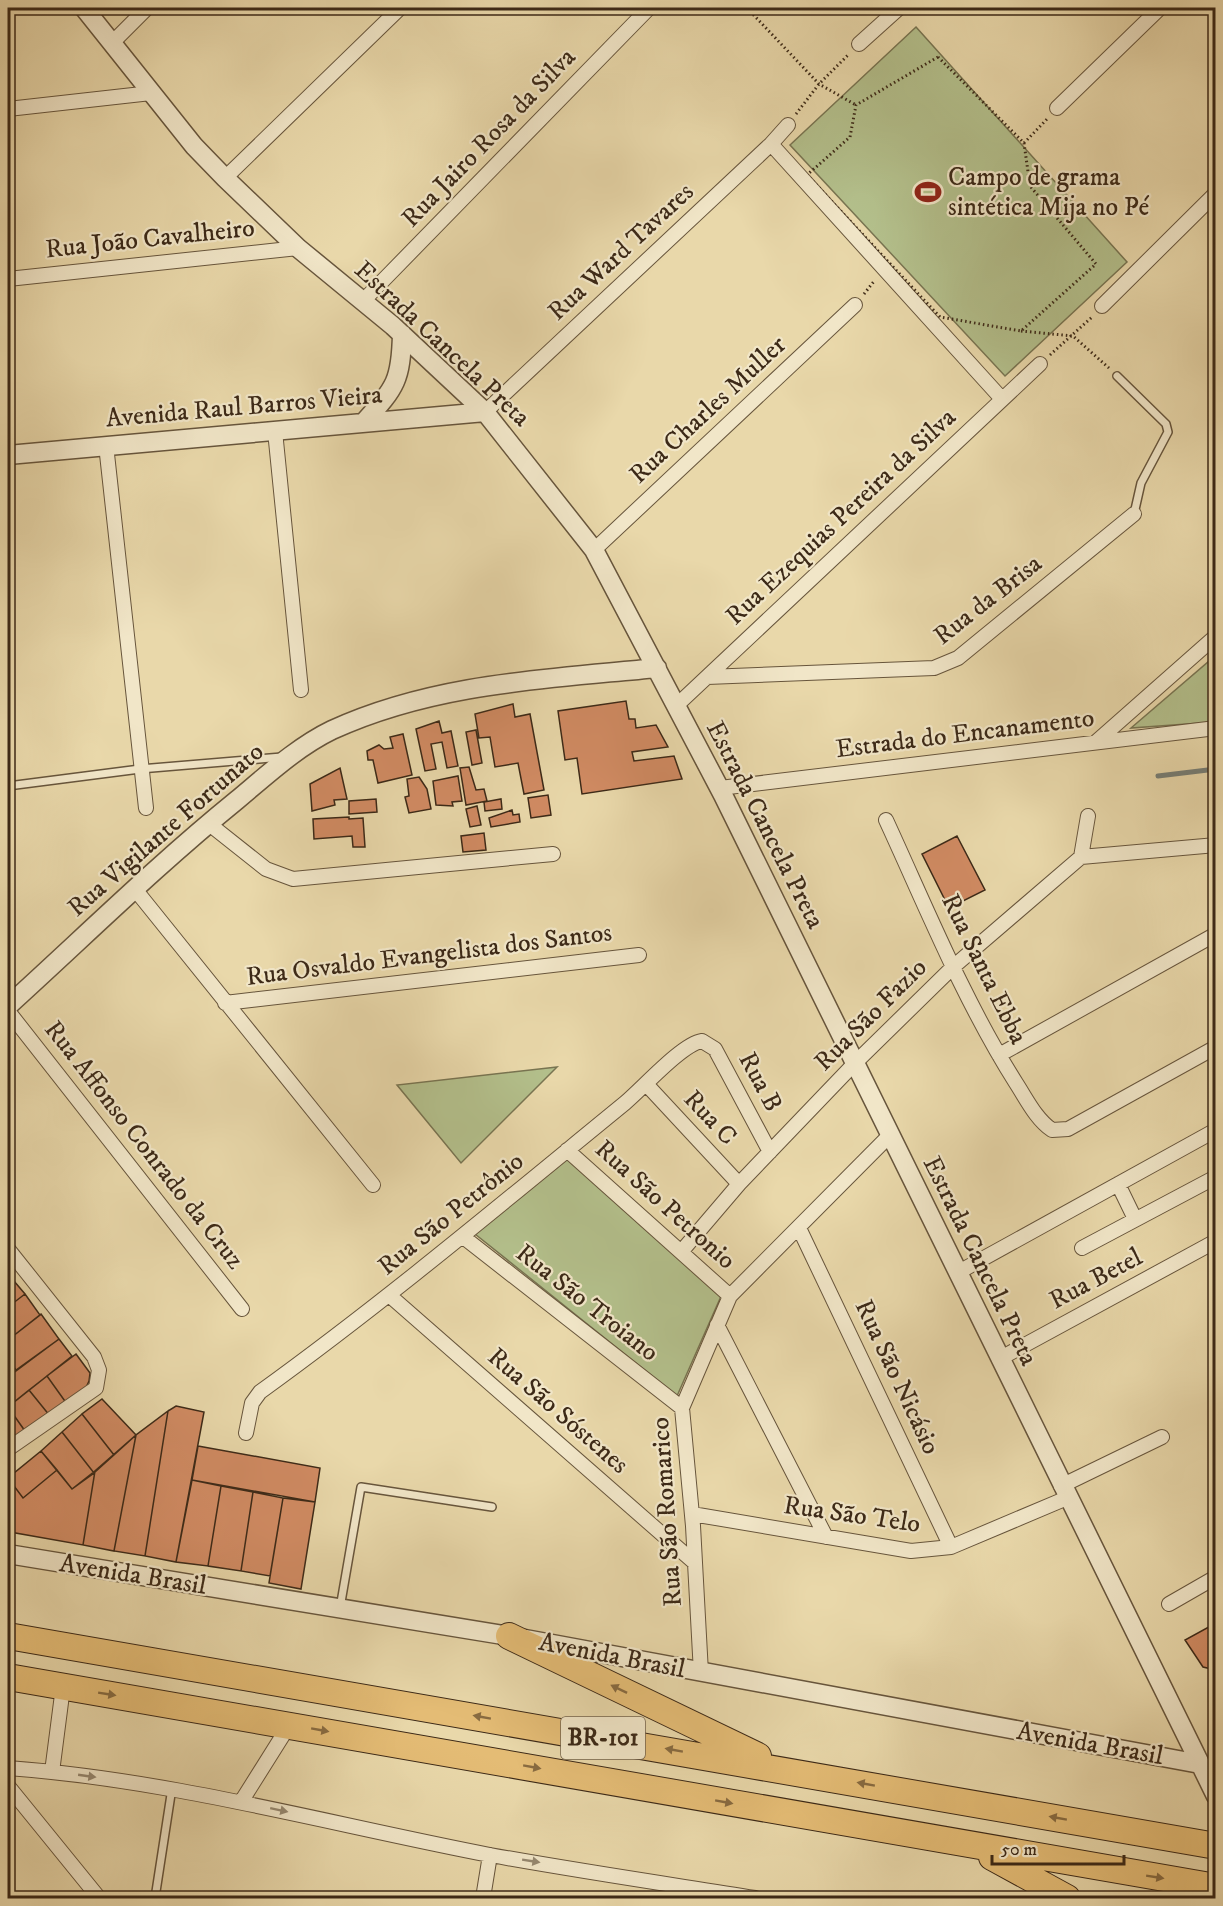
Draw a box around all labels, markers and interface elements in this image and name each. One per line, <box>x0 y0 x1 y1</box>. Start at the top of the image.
street label: Rua Jairo Rosa da Silva <box>395 41 583 235</box>
place label: Campo de grama sintética Mija no Pé <box>948 161 1150 224</box>
street label: Rua Ward Tavares <box>541 176 701 328</box>
sports icon: Campo de grama sintética Mija no Pé <box>913 177 943 207</box>
street label: Rua João Cavalheiro <box>44 212 256 266</box>
street label: Estrada Cancela Preta <box>347 254 537 434</box>
street label: Rua Charles Muller <box>623 329 794 491</box>
street label: Avenida Raul Barros Vieira <box>104 378 384 436</box>
street label: Rua Ezequias Pereira da Silva <box>719 402 963 632</box>
street label: Rua da Brisa <box>927 547 1049 653</box>
street label: Estrada do Encanamento <box>834 702 1096 766</box>
street label: Estrada Cancela Preta <box>698 716 832 934</box>
street label: Rua Vigilante Fortunato <box>61 736 271 924</box>
street label: Rua Santa Ebba <box>933 888 1035 1050</box>
street label: Rua Osvaldo Evangelista dos Santos <box>244 916 614 994</box>
street label: Rua São Fazio <box>808 952 934 1078</box>
street label: Rua Affonso Conrado da Cruz <box>37 1014 251 1276</box>
street label: Rua B <box>731 1046 789 1118</box>
street label: Rua C <box>676 1083 744 1153</box>
street label: Rua São Petronio <box>588 1133 742 1277</box>
street label: Rua São Petrônio <box>371 1145 531 1283</box>
street label: Estrada Cancela Preta <box>915 1151 1045 1371</box>
street label: Rua São Troiano <box>509 1237 665 1369</box>
street label: Rua Betel <box>1044 1241 1148 1317</box>
street label: Rua São Nicásio <box>847 1294 947 1460</box>
street label: Rua São Sóstenes <box>481 1341 635 1481</box>
street label: Rua São Romarico <box>644 1416 690 1608</box>
street label: Rua São Telo <box>782 1489 922 1541</box>
street label: Avenida Brasil <box>57 1547 209 1603</box>
street label: Avenida Brasil <box>536 1626 688 1686</box>
one-way arrow <box>611 1684 628 1694</box>
one-way arrow <box>97 1690 116 1699</box>
one-way arrow <box>472 1713 491 1722</box>
street label: Avenida Brasil <box>1014 1715 1166 1773</box>
road number: BR-101 <box>561 1717 645 1759</box>
one-way arrow <box>310 1725 329 1734</box>
one-way arrow <box>664 1746 683 1755</box>
one-way arrow <box>523 1763 542 1772</box>
one-way arrow <box>77 1772 96 1781</box>
one-way arrow <box>856 1779 875 1788</box>
one-way arrow <box>715 1798 734 1807</box>
one-way arrow <box>269 1805 288 1815</box>
one-way arrow <box>1048 1813 1067 1822</box>
scale bar <box>992 1828 1124 1866</box>
text: 50 m <box>1001 1839 1037 1861</box>
one-way arrow <box>522 1857 541 1866</box>
one-way arrow <box>1146 1873 1165 1882</box>

